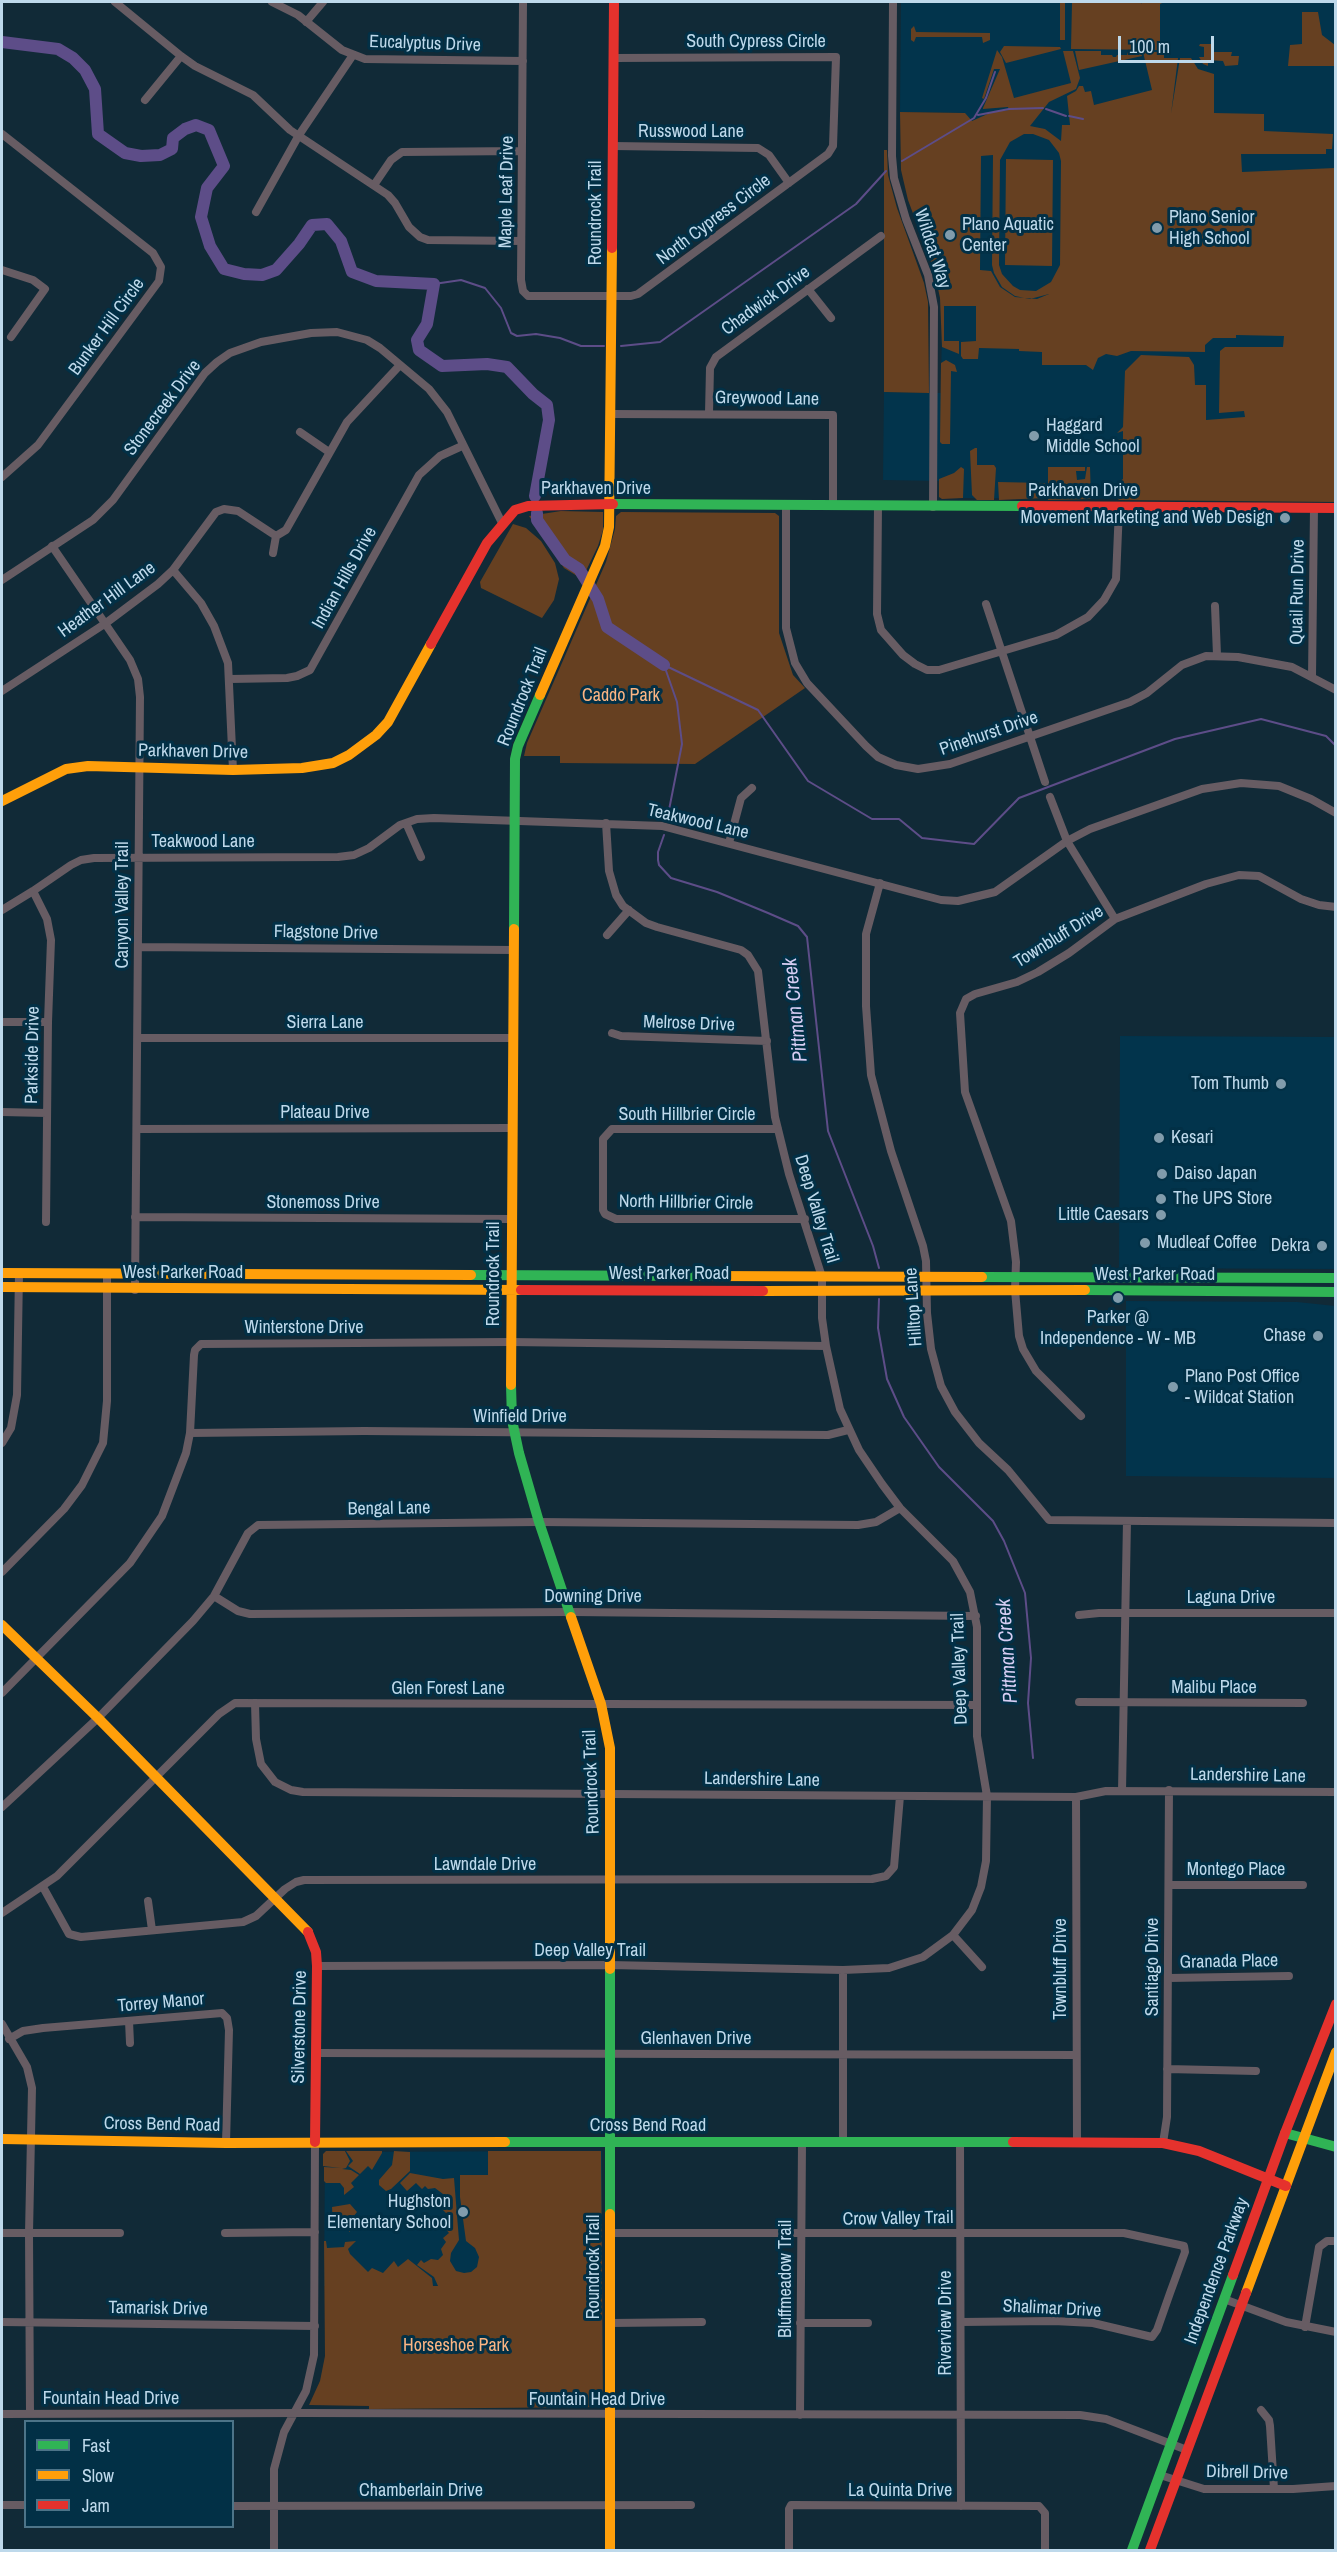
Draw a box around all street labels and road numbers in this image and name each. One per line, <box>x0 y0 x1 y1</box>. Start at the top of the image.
street label: Eucalyptus Drive <box>369 31 481 57</box>
street label: South Cypress Circle <box>686 31 826 53</box>
street label: Russwood Lane <box>638 121 744 143</box>
street label: Maple Leaf Drive <box>495 136 519 248</box>
street label: Roundrock Trail <box>585 161 607 265</box>
street label: North Cypress Circle <box>653 170 775 270</box>
street label: Wildcat Way <box>909 207 955 291</box>
street label: Chadwick Drive <box>718 262 814 340</box>
street label: Bunker Hill Circle <box>65 274 149 380</box>
street label: Stonecreek Drive <box>120 356 206 460</box>
street label: Greywood Lane <box>715 387 819 411</box>
street label: Parkhaven Drive <box>541 478 651 500</box>
street label: Parkhaven Drive <box>1028 480 1138 502</box>
street label: Indian Hills Drive <box>308 523 382 633</box>
street label: Quail Run Drive <box>1286 539 1310 645</box>
street label: Heather Hill Lane <box>54 558 160 642</box>
street label: Roundrock Trail <box>493 645 553 749</box>
street label: Pinehurst Drive <box>937 707 1041 761</box>
street label: Parkhaven Drive <box>138 740 248 764</box>
street label: Teakwood Lane <box>645 800 751 844</box>
street label: Teakwood Lane <box>151 831 255 853</box>
street label: Canyon Valley Trail <box>112 841 134 969</box>
street label: Townbluff Drive <box>1010 901 1108 973</box>
street label: Flagstone Drive <box>274 921 378 945</box>
street label: Parkside Drive <box>21 1006 45 1104</box>
street label: Sierra Lane <box>286 1012 364 1034</box>
street label: Melrose Drive <box>643 1012 735 1036</box>
street label: Plateau Drive <box>280 1102 370 1124</box>
street label: South Hillbrier Circle <box>619 1104 755 1126</box>
street label: Deep Valley Trail <box>789 1152 843 1266</box>
street label: North Hillbrier Circle <box>619 1191 753 1215</box>
street label: Stonemoss Drive <box>266 1192 380 1214</box>
street label: Roundrock Trail <box>483 1222 505 1326</box>
street label: West Parker Road <box>123 1262 243 1284</box>
street label: West Parker Road <box>609 1263 729 1285</box>
street label: West Parker Road <box>1095 1264 1215 1286</box>
street label: Hilltop Lane <box>900 1267 928 1347</box>
street label: Winterstone Drive <box>245 1317 363 1339</box>
street label: Winfield Drive <box>473 1406 567 1428</box>
street label: Bengal Lane <box>347 1497 431 1521</box>
street label: Downing Drive <box>544 1586 642 1608</box>
street label: Laguna Drive <box>1187 1587 1275 1609</box>
street label: Deep Valley Trail <box>947 1613 973 1725</box>
street label: Malibu Place <box>1171 1677 1257 1699</box>
street label: Glen Forest Lane <box>391 1678 505 1700</box>
street label: Roundrock Trail <box>579 1729 605 1835</box>
street label: Landershire Lane <box>1190 1764 1306 1788</box>
street label: Landershire Lane <box>704 1768 820 1792</box>
street label: Lawndale Drive <box>434 1854 536 1876</box>
street label: Montego Place <box>1187 1859 1285 1881</box>
street label: Townbluff Drive <box>1050 1918 1072 2020</box>
street label: Santiago Drive <box>1142 1918 1164 2016</box>
street label: Deep Valley Trail <box>534 1940 646 1962</box>
street label: Granada Place <box>1180 1950 1278 1974</box>
street label: Silverstone Drive <box>288 1970 312 2084</box>
street label: Torrey Manor <box>117 1988 205 2018</box>
street label: Glenhaven Drive <box>641 2028 751 2050</box>
street label: Cross Bend Road <box>104 2113 220 2137</box>
street label: Cross Bend Road <box>590 2115 706 2137</box>
street label: Independence Parkway <box>1180 2195 1254 2347</box>
street label: Crow Valley Trail <box>842 2207 954 2231</box>
street label: Roundrock Trail <box>583 2215 605 2319</box>
street label: Bluffmeadow Trail <box>775 2220 797 2338</box>
street label: Riverview Drive <box>935 2271 957 2375</box>
street label: Shalimar Drive <box>1002 2296 1102 2322</box>
street label: Tamarisk Drive <box>108 2297 208 2321</box>
street label: Fountain Head Drive <box>43 2388 179 2410</box>
street label: Fountain Head Drive <box>529 2389 665 2411</box>
street label: Dibrell Drive <box>1206 2461 1288 2485</box>
street label: Chamberlain Drive <box>359 2480 483 2502</box>
street label: La Quinta Drive <box>848 2480 952 2502</box>

